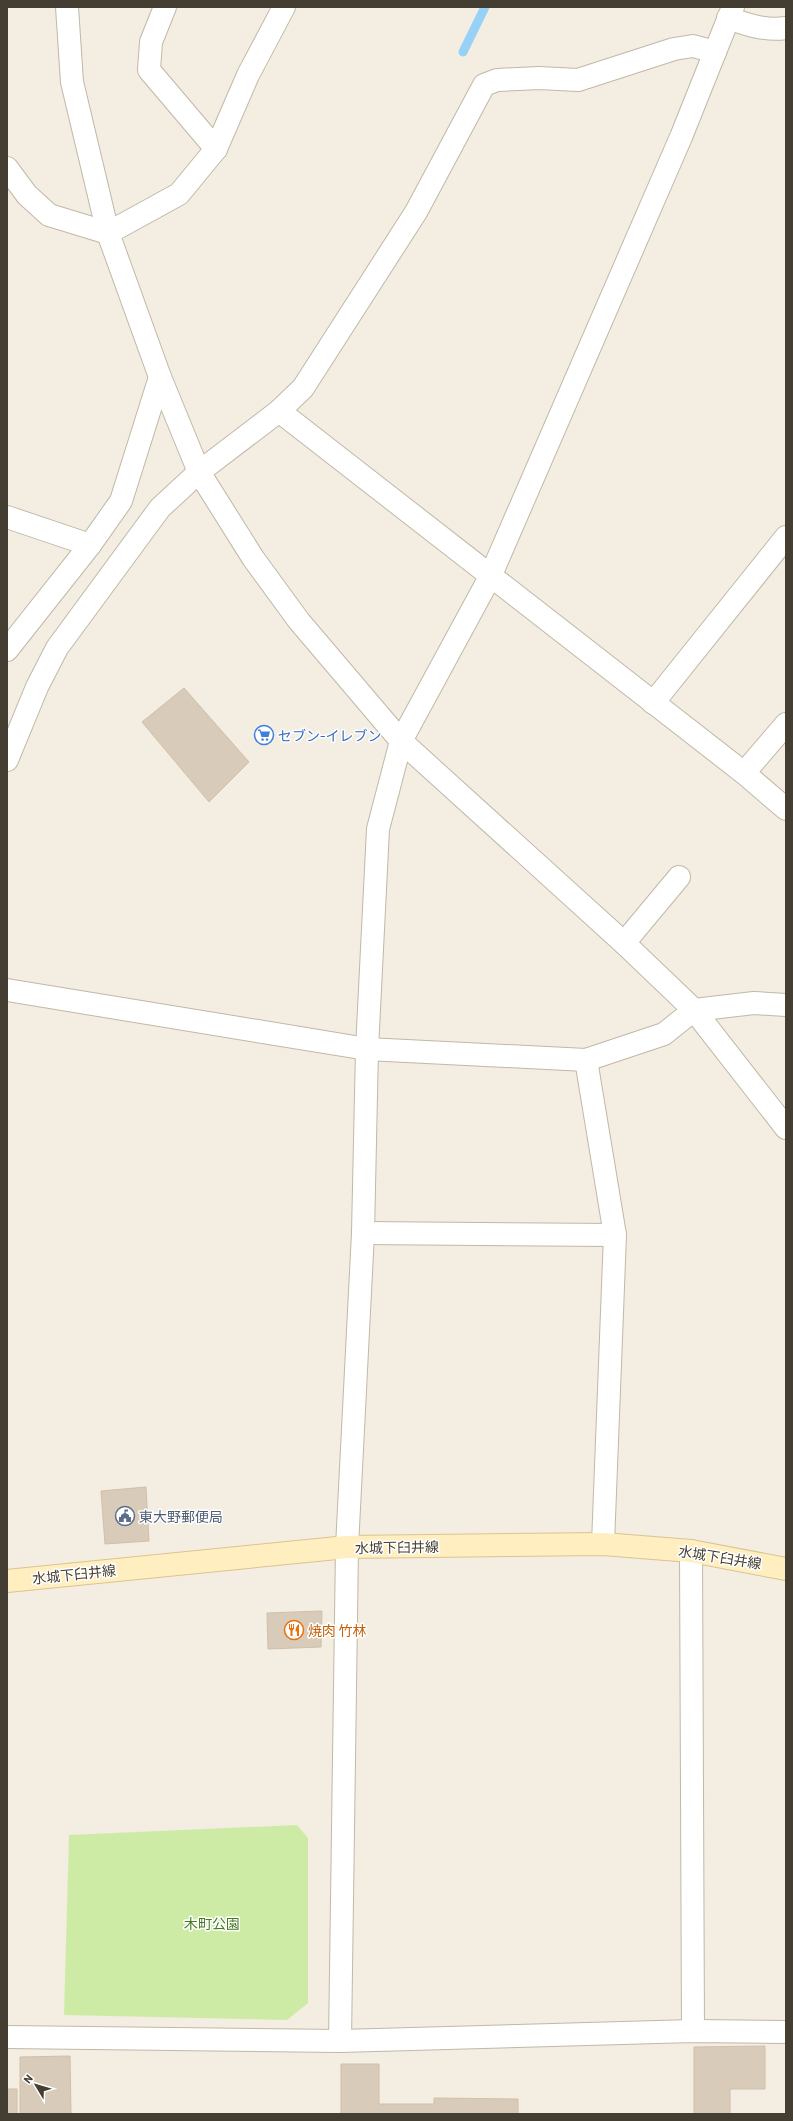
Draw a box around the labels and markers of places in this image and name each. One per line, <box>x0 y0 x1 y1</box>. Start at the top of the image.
supermarket icon: セブン-イレブン <box>253 724 275 746</box>
place label: セブン-イレブン <box>278 727 382 744</box>
public building icon: 東大野郵便局 <box>114 1505 136 1527</box>
place label: 東大野郵便局 <box>139 1508 223 1525</box>
restaurant icon: 焼肉 竹林 <box>283 1619 305 1641</box>
place label: 焼肉 竹林 <box>308 1622 367 1639</box>

